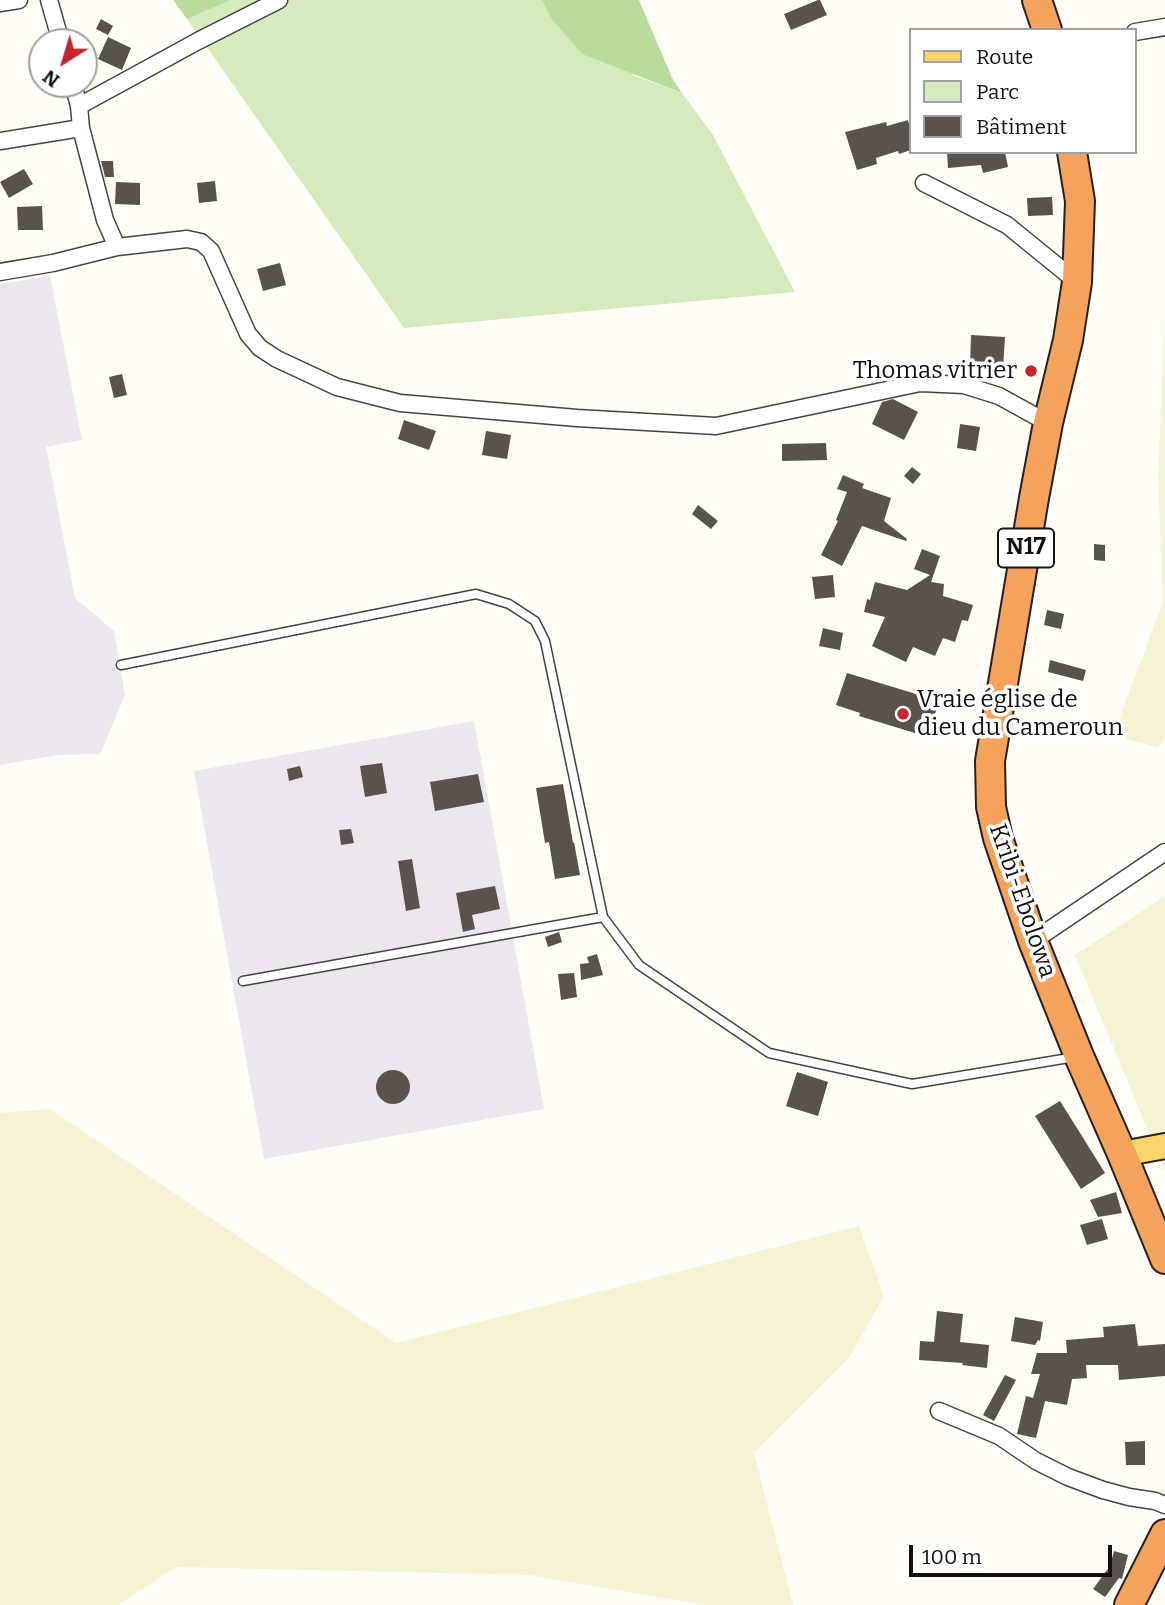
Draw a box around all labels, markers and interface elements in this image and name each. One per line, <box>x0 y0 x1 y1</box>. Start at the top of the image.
north arrow <box>28 28 98 98</box>
legend <box>909 28 1137 154</box>
text: Route <box>976 44 1033 70</box>
text: N <box>38 65 64 92</box>
text: Parc <box>976 79 1019 105</box>
text: Bâtiment <box>976 114 1067 140</box>
place label: Thomas vitrier <box>853 357 1017 385</box>
marker: Thomas vitrier <box>1023 363 1039 379</box>
road number: N17 <box>998 528 1054 568</box>
place label: Vraie église de dieu du Cameroun <box>917 686 1123 742</box>
marker: Vraie église de dieu du Cameroun <box>895 706 911 722</box>
street label: Kribi-Ebolowa <box>982 820 1062 982</box>
scale bar <box>913 1532 1116 1576</box>
text: 100 m <box>922 1544 982 1570</box>

